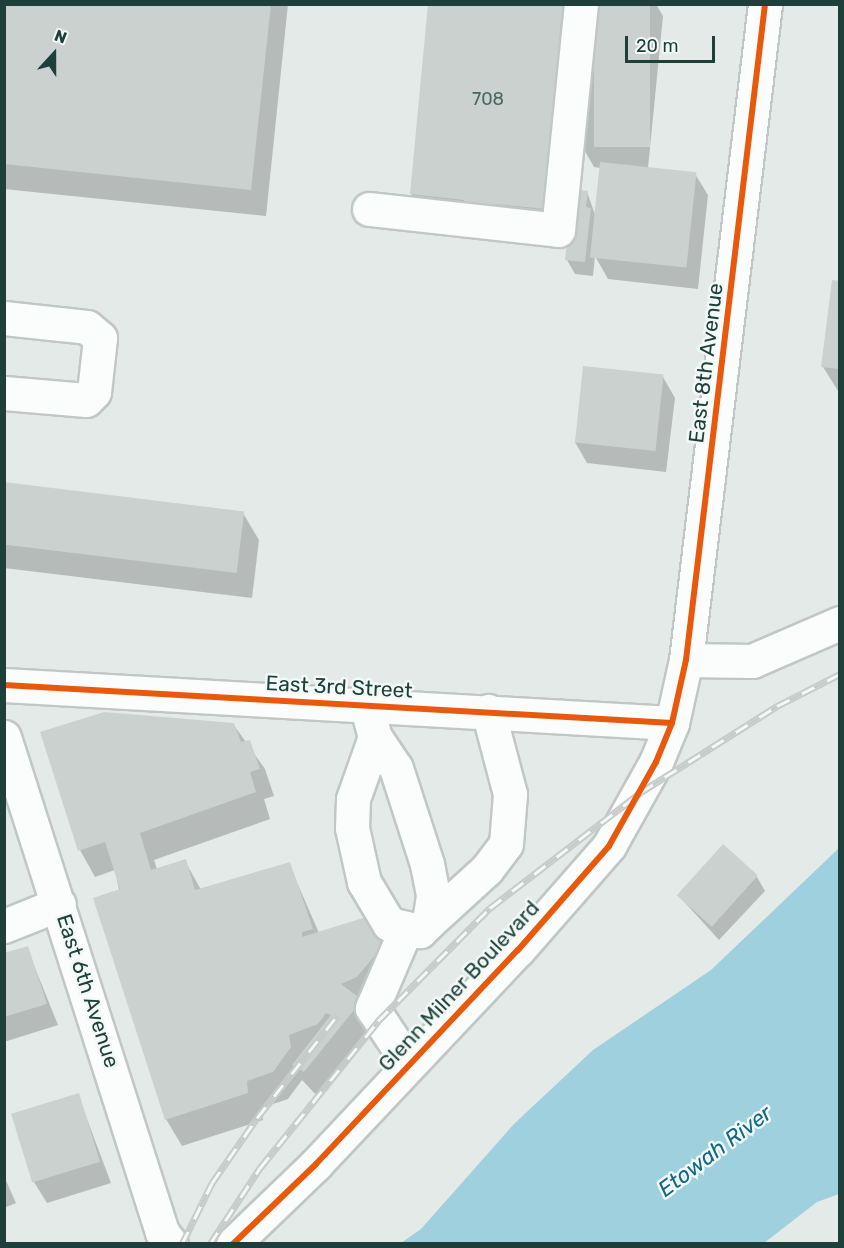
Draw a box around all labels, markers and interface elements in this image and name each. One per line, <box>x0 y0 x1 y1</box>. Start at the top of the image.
north arrow <box>24 24 84 84</box>
scale bar <box>628 24 718 62</box>
text: N <box>52 26 69 48</box>
text: 20 m <box>636 35 678 57</box>
house number: 708 <box>472 88 504 110</box>
street label: East 8th Avenue <box>684 281 728 445</box>
street label: East 3rd Street <box>265 671 413 703</box>
street label: Glenn Milner Boulevard <box>373 895 545 1077</box>
street label: East 6th Avenue <box>51 911 125 1071</box>
water label: Etowah River <box>653 1100 777 1202</box>

